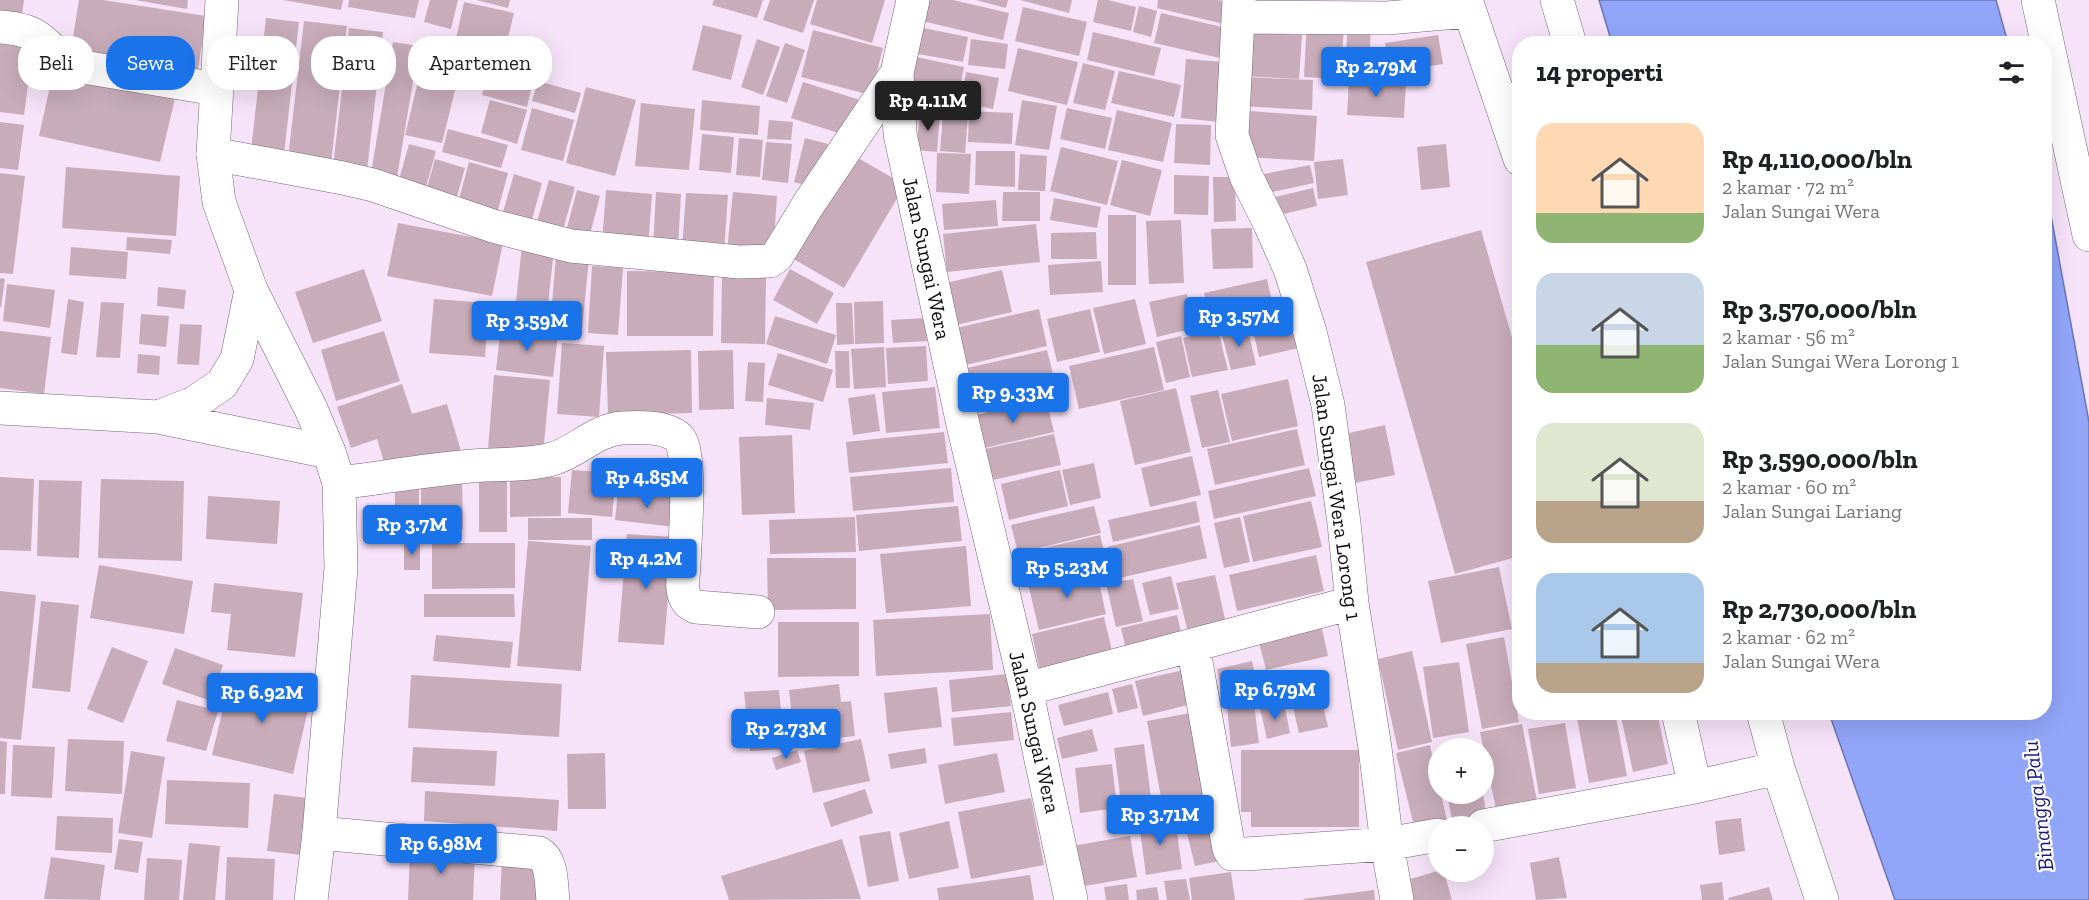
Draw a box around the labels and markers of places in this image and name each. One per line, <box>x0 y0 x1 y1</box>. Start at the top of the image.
pin: Rp 2.79M <box>1314 47 1438 98</box>
pin: Rp 4.11M <box>866 81 990 132</box>
pin: Rp 3.57M <box>1177 297 1301 348</box>
pin: Rp 3.59M <box>465 301 589 352</box>
pin: Rp 9.33M <box>951 373 1075 424</box>
pin: Rp 4.85M <box>585 458 709 509</box>
pin: Rp 3.7M <box>357 505 467 556</box>
pin: Rp 4.2M <box>591 539 701 590</box>
pin: Rp 5.23M <box>1005 548 1129 599</box>
pin: Rp 6.79M <box>1213 670 1337 721</box>
pin: Rp 6.92M <box>200 673 324 724</box>
pin: Rp 2.73M <box>724 709 848 760</box>
pin: Rp 3.71M <box>1098 795 1222 846</box>
pin: Rp 6.98M <box>379 824 503 875</box>

